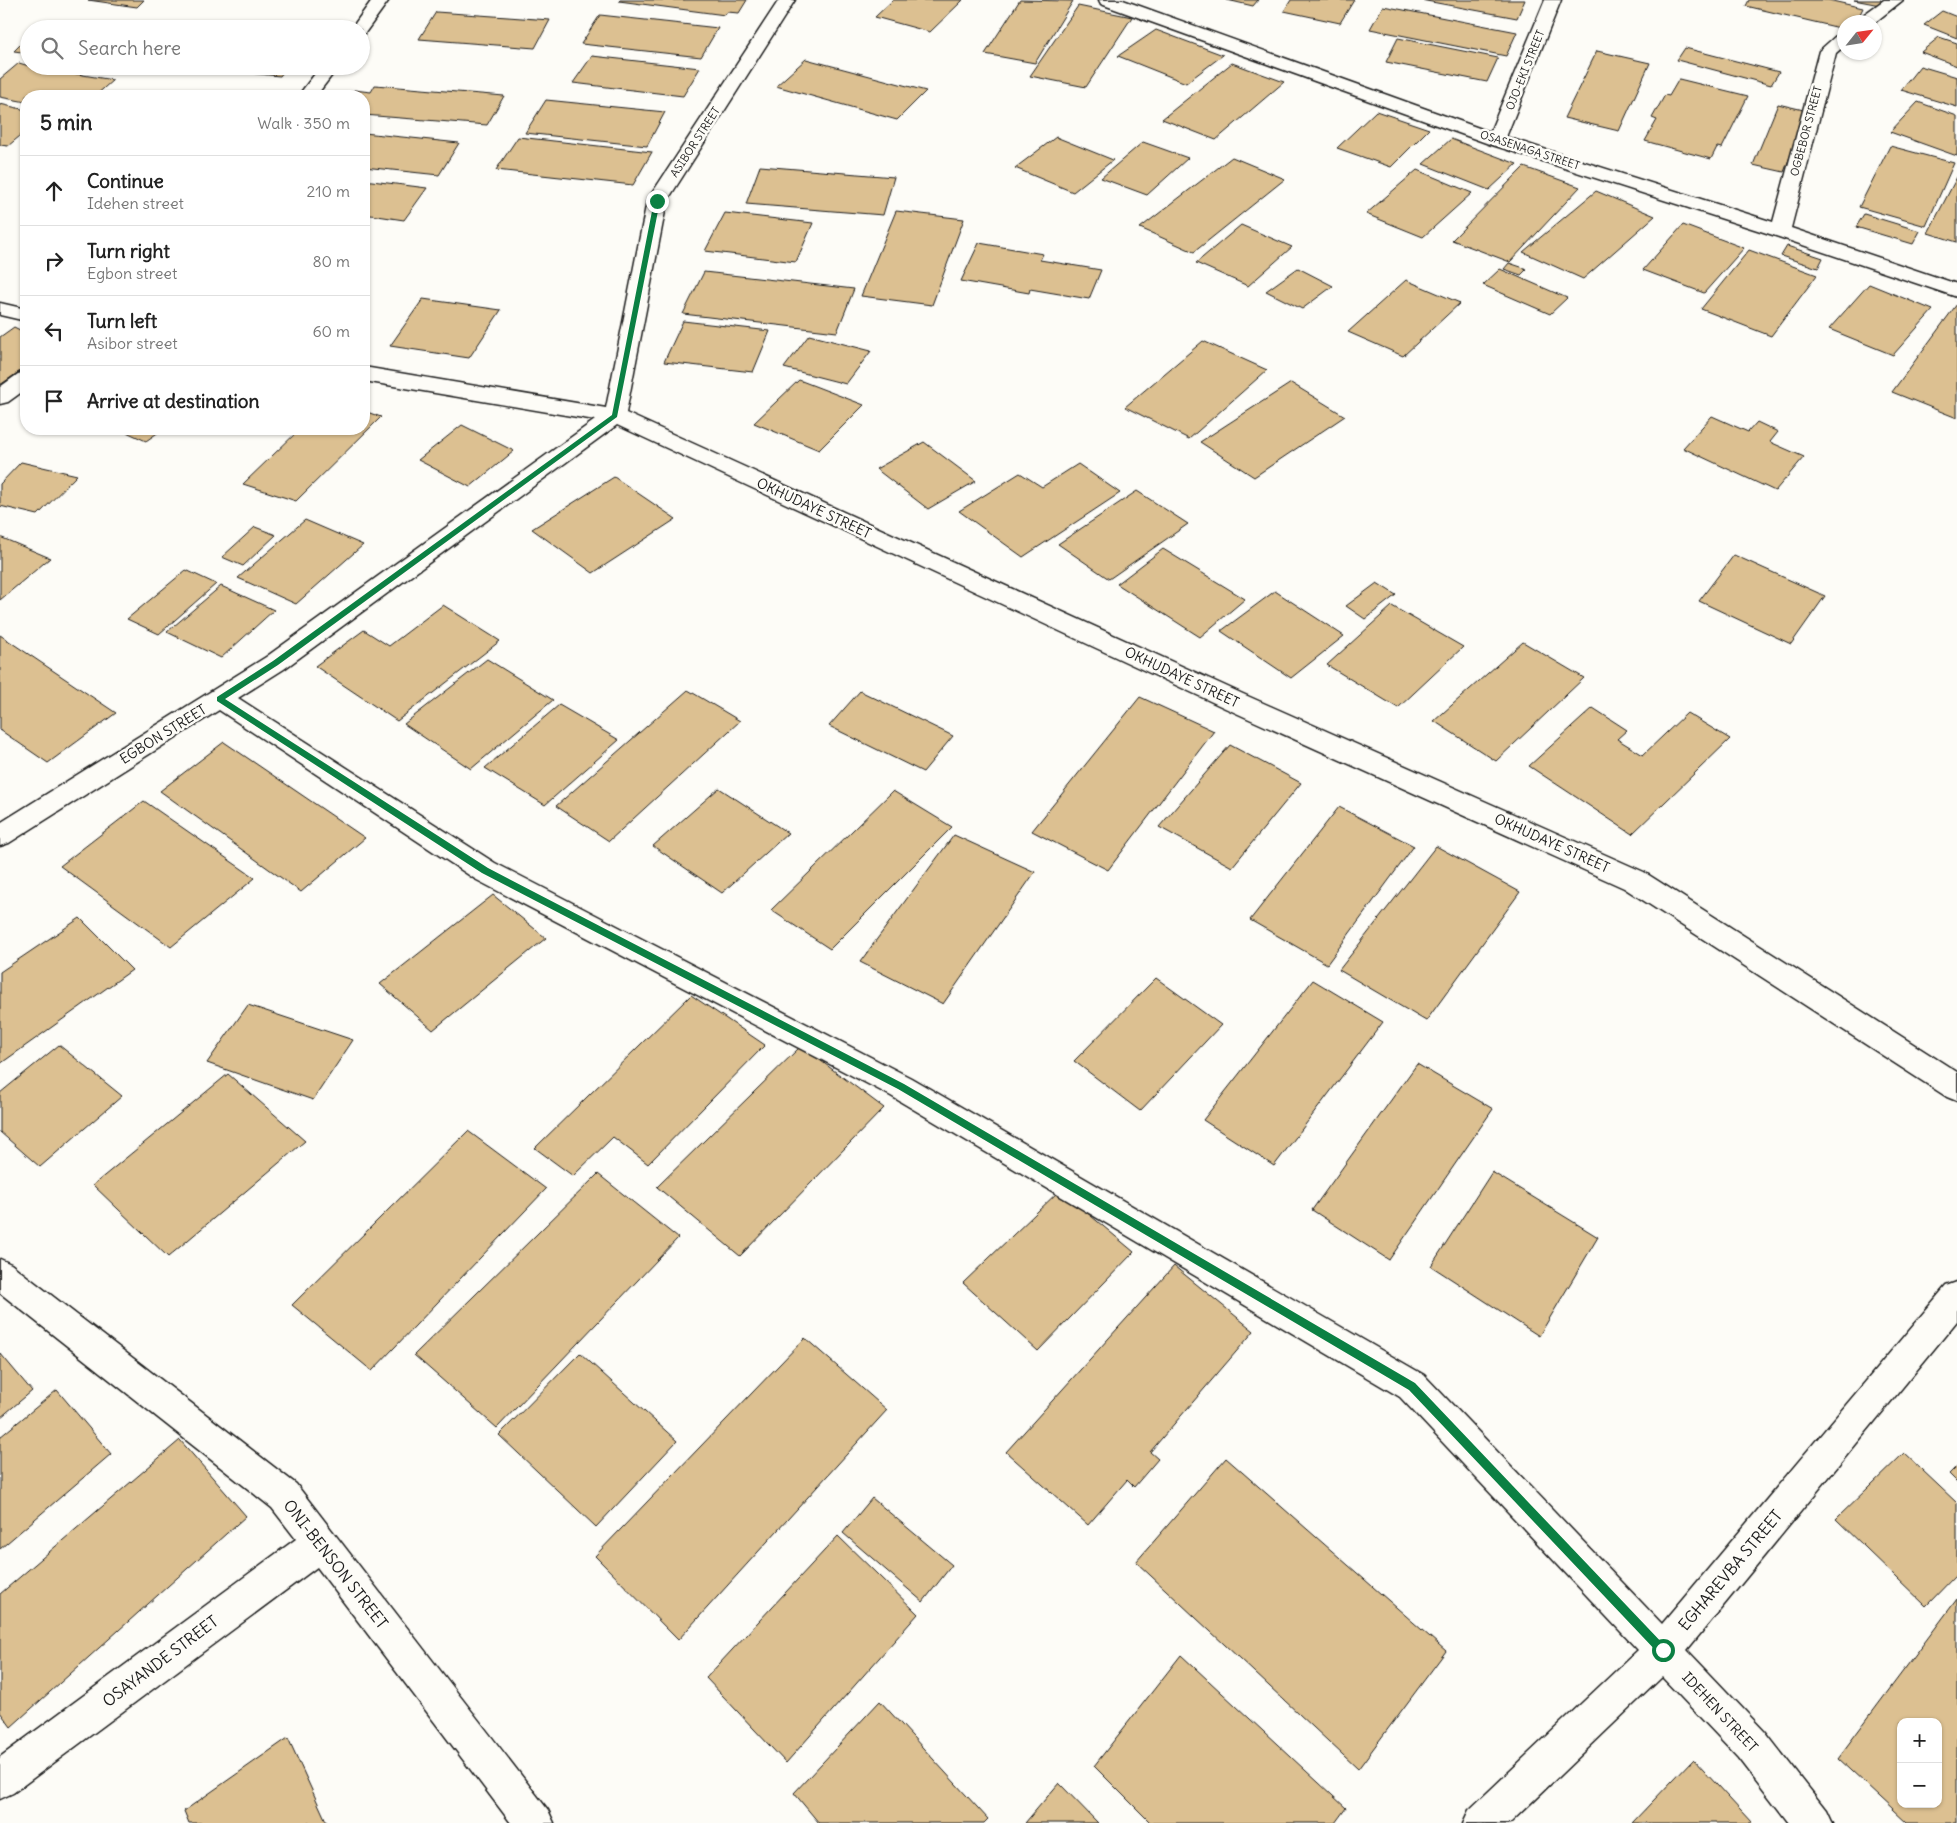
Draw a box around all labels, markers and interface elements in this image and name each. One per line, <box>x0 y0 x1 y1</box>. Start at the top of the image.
north arrow <box>1837 15 1882 60</box>
search box <box>20 20 370 75</box>
street label: OJO-EKI STREET <box>1503 28 1548 112</box>
icon: search <box>38 34 66 62</box>
text: Search here <box>78 36 181 60</box>
street label: OGBEBOR STREET <box>1787 84 1825 178</box>
street label: ASIBOR STREET <box>667 104 723 180</box>
text: 5 min <box>40 109 92 136</box>
text: Walk · 350 m <box>257 113 350 133</box>
street label: OSASENAGA STREET <box>1478 127 1582 173</box>
text: Continue <box>87 169 164 193</box>
icon: ahead <box>40 177 68 205</box>
text: 210 m <box>307 181 350 201</box>
route end <box>646 190 669 213</box>
text: Idehen street <box>87 193 184 213</box>
text: Turn right <box>87 239 170 263</box>
icon: right <box>40 247 68 275</box>
text: 80 m <box>312 251 350 271</box>
text: Egbon street <box>87 263 177 283</box>
text: Turn left <box>87 309 157 333</box>
icon: left <box>40 317 68 345</box>
text: 60 m <box>312 321 350 341</box>
text: Asibor street <box>87 333 178 353</box>
icon: arrive <box>40 387 68 415</box>
text: Arrive at destination <box>87 389 260 413</box>
street label: OKHUDAYE STREET <box>754 474 874 542</box>
street label: OKHUDAYE STREET <box>1122 643 1242 711</box>
street label: EGBON STREET <box>116 700 210 768</box>
street label: OKHUDAYE STREET <box>1492 809 1612 877</box>
street label: ONI-BENSON STREET <box>279 1495 393 1633</box>
street label: EGHAREVBA STREET <box>1674 1506 1786 1634</box>
street label: OSAYANDE STREET <box>98 1611 222 1711</box>
route start <box>1652 1639 1675 1662</box>
street label: IDEHEN STREET <box>1678 1668 1762 1756</box>
map controls <box>1897 1718 1942 1808</box>
button: + <box>1897 1718 1942 1763</box>
button: − <box>1897 1763 1942 1808</box>

